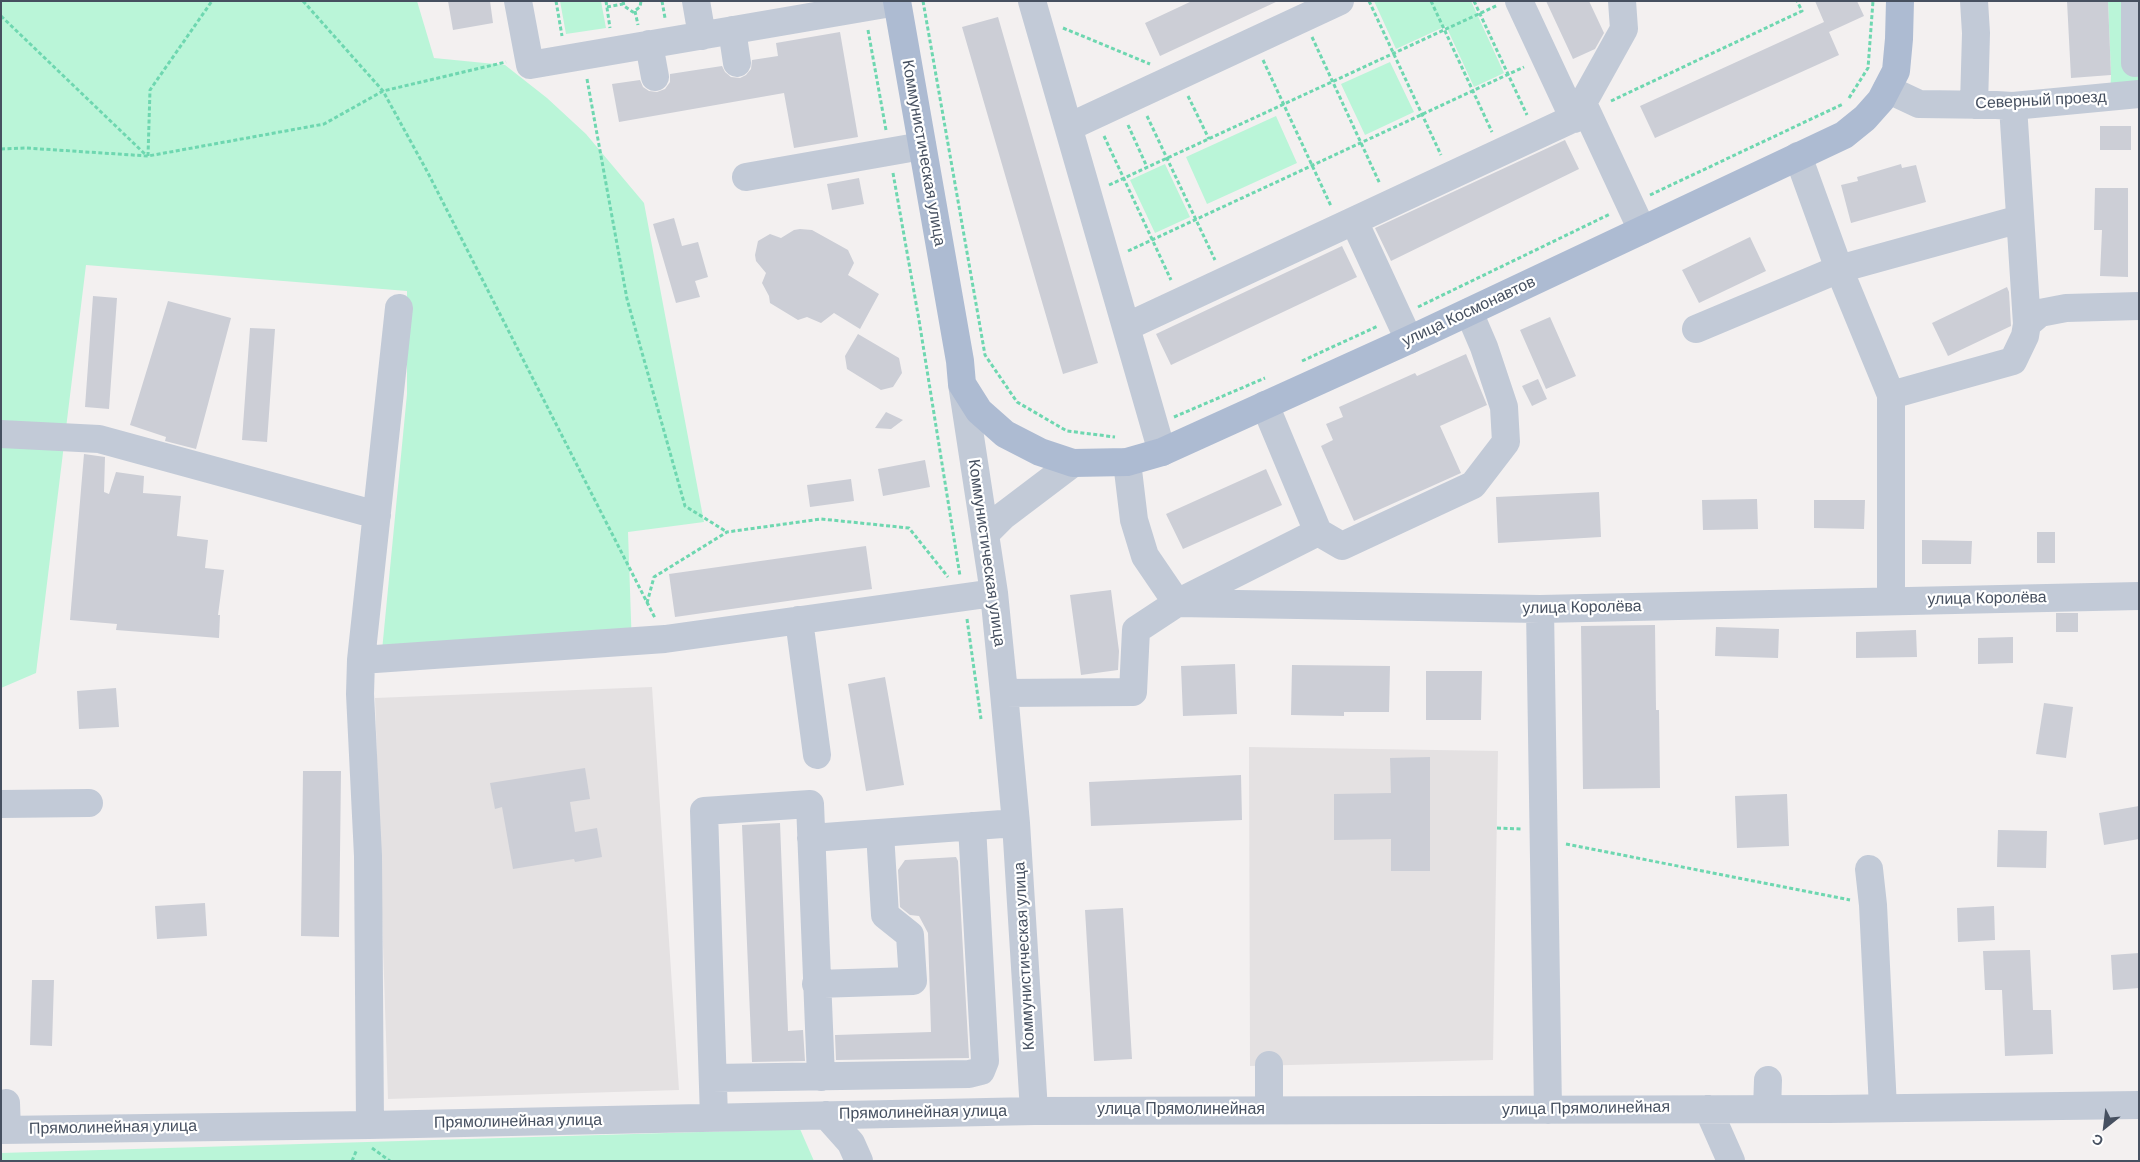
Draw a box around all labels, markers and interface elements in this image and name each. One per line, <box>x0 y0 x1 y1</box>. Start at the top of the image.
street label: Коммунистическая улица <box>897 58 949 248</box>
street label: Северный проезд <box>1975 88 2107 114</box>
street label: улица Космонавтов <box>1399 273 1539 351</box>
street label: Коммунистическая улица <box>963 458 1009 648</box>
street label: улица Королёва <box>1927 588 2047 610</box>
street label: улица Королёва <box>1522 597 1642 619</box>
street label: Коммунистическая улица <box>1010 861 1040 1051</box>
street label: улица Прямолинейная <box>1502 1098 1670 1120</box>
street label: улица Прямолинейная <box>1097 1100 1265 1120</box>
street label: Прямолинейная улица <box>839 1102 1007 1124</box>
north arrow <box>2080 1102 2130 1152</box>
street label: Прямолинейная улица <box>434 1111 602 1133</box>
street label: Прямолинейная улица <box>29 1117 197 1139</box>
text: С <box>2089 1130 2107 1150</box>

